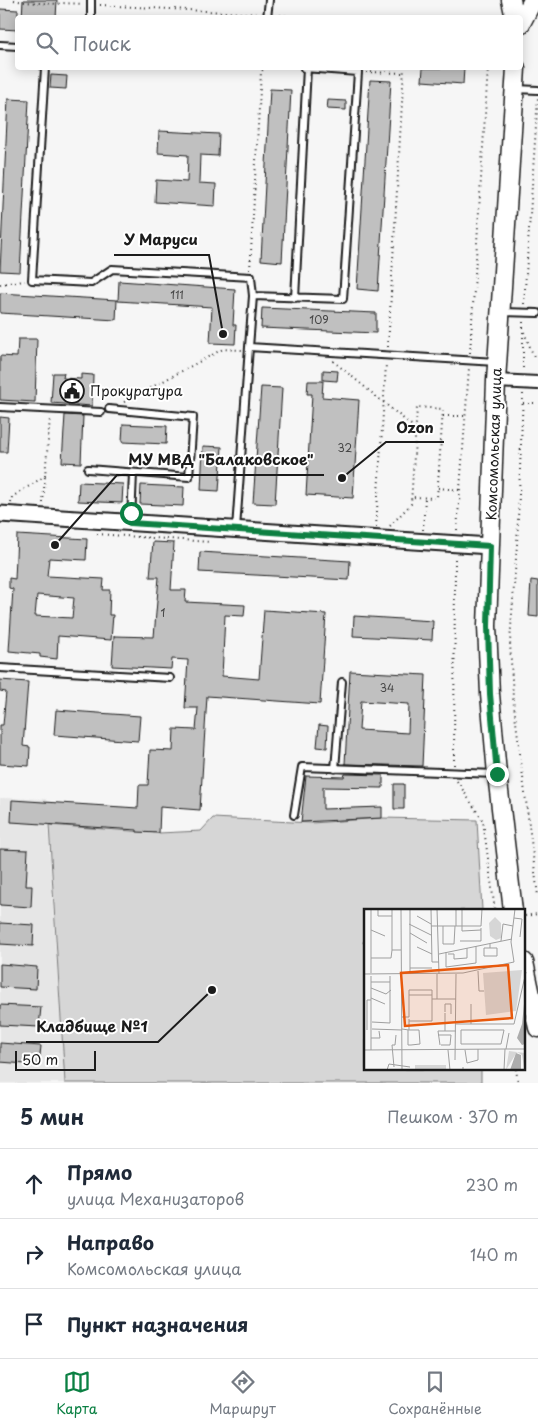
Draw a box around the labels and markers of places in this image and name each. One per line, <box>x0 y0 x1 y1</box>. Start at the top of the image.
callout: У Маруси <box>114 225 209 255</box>
public building icon: Прокуратура <box>59 378 85 404</box>
place label: Прокуратура <box>90 380 183 401</box>
callout: Ozon <box>386 412 444 442</box>
callout: МУ МВД "Балаковское" <box>117 445 324 475</box>
callout: Кладбище №1 <box>26 1012 158 1042</box>

